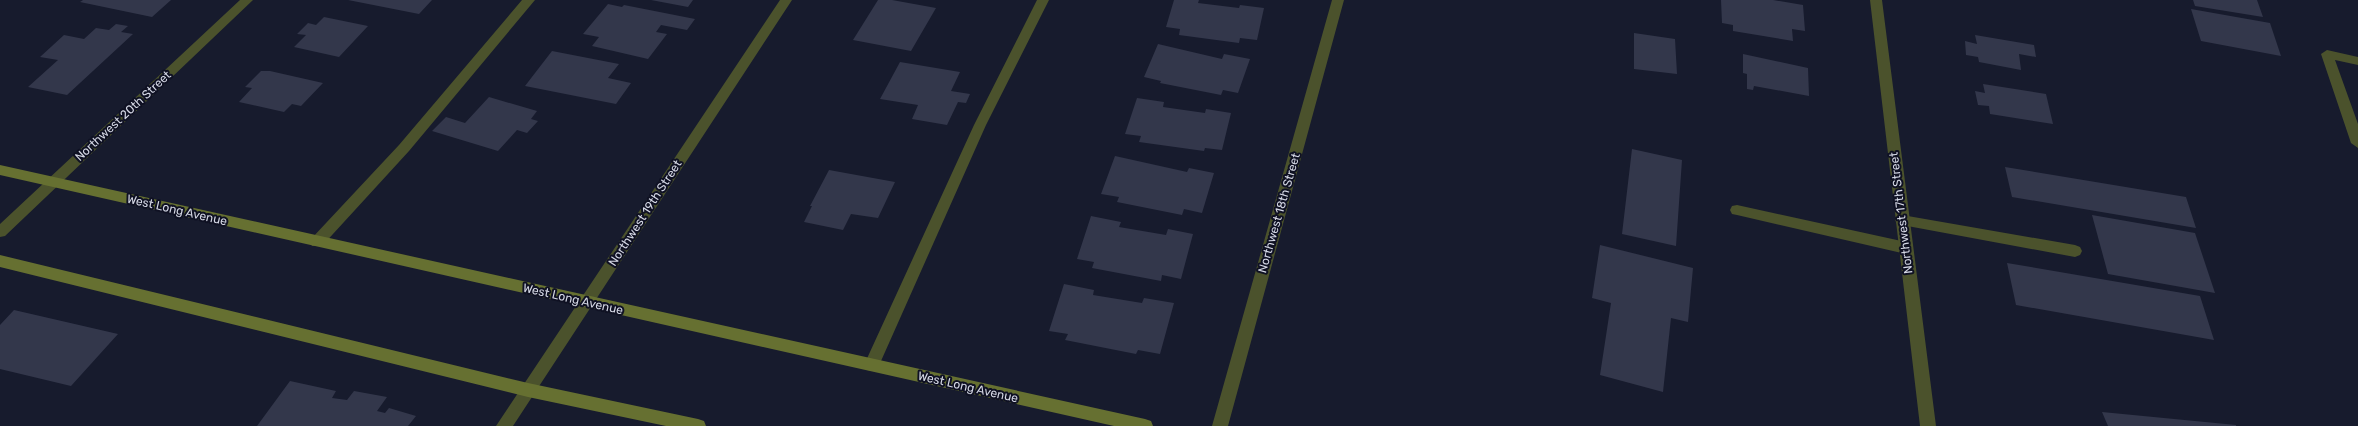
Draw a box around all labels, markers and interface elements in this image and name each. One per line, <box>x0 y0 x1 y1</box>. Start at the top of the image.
street label: Northwest 20th Street <box>72 68 174 164</box>
street label: Northwest 18th Street <box>1255 151 1303 275</box>
street label: Northwest 17th Street <box>1887 151 1915 275</box>
street label: Northwest 19th Street <box>605 157 685 269</box>
street label: West Long Avenue <box>126 192 229 228</box>
street label: West Long Avenue <box>522 281 625 317</box>
street label: West Long Avenue <box>917 369 1020 405</box>

